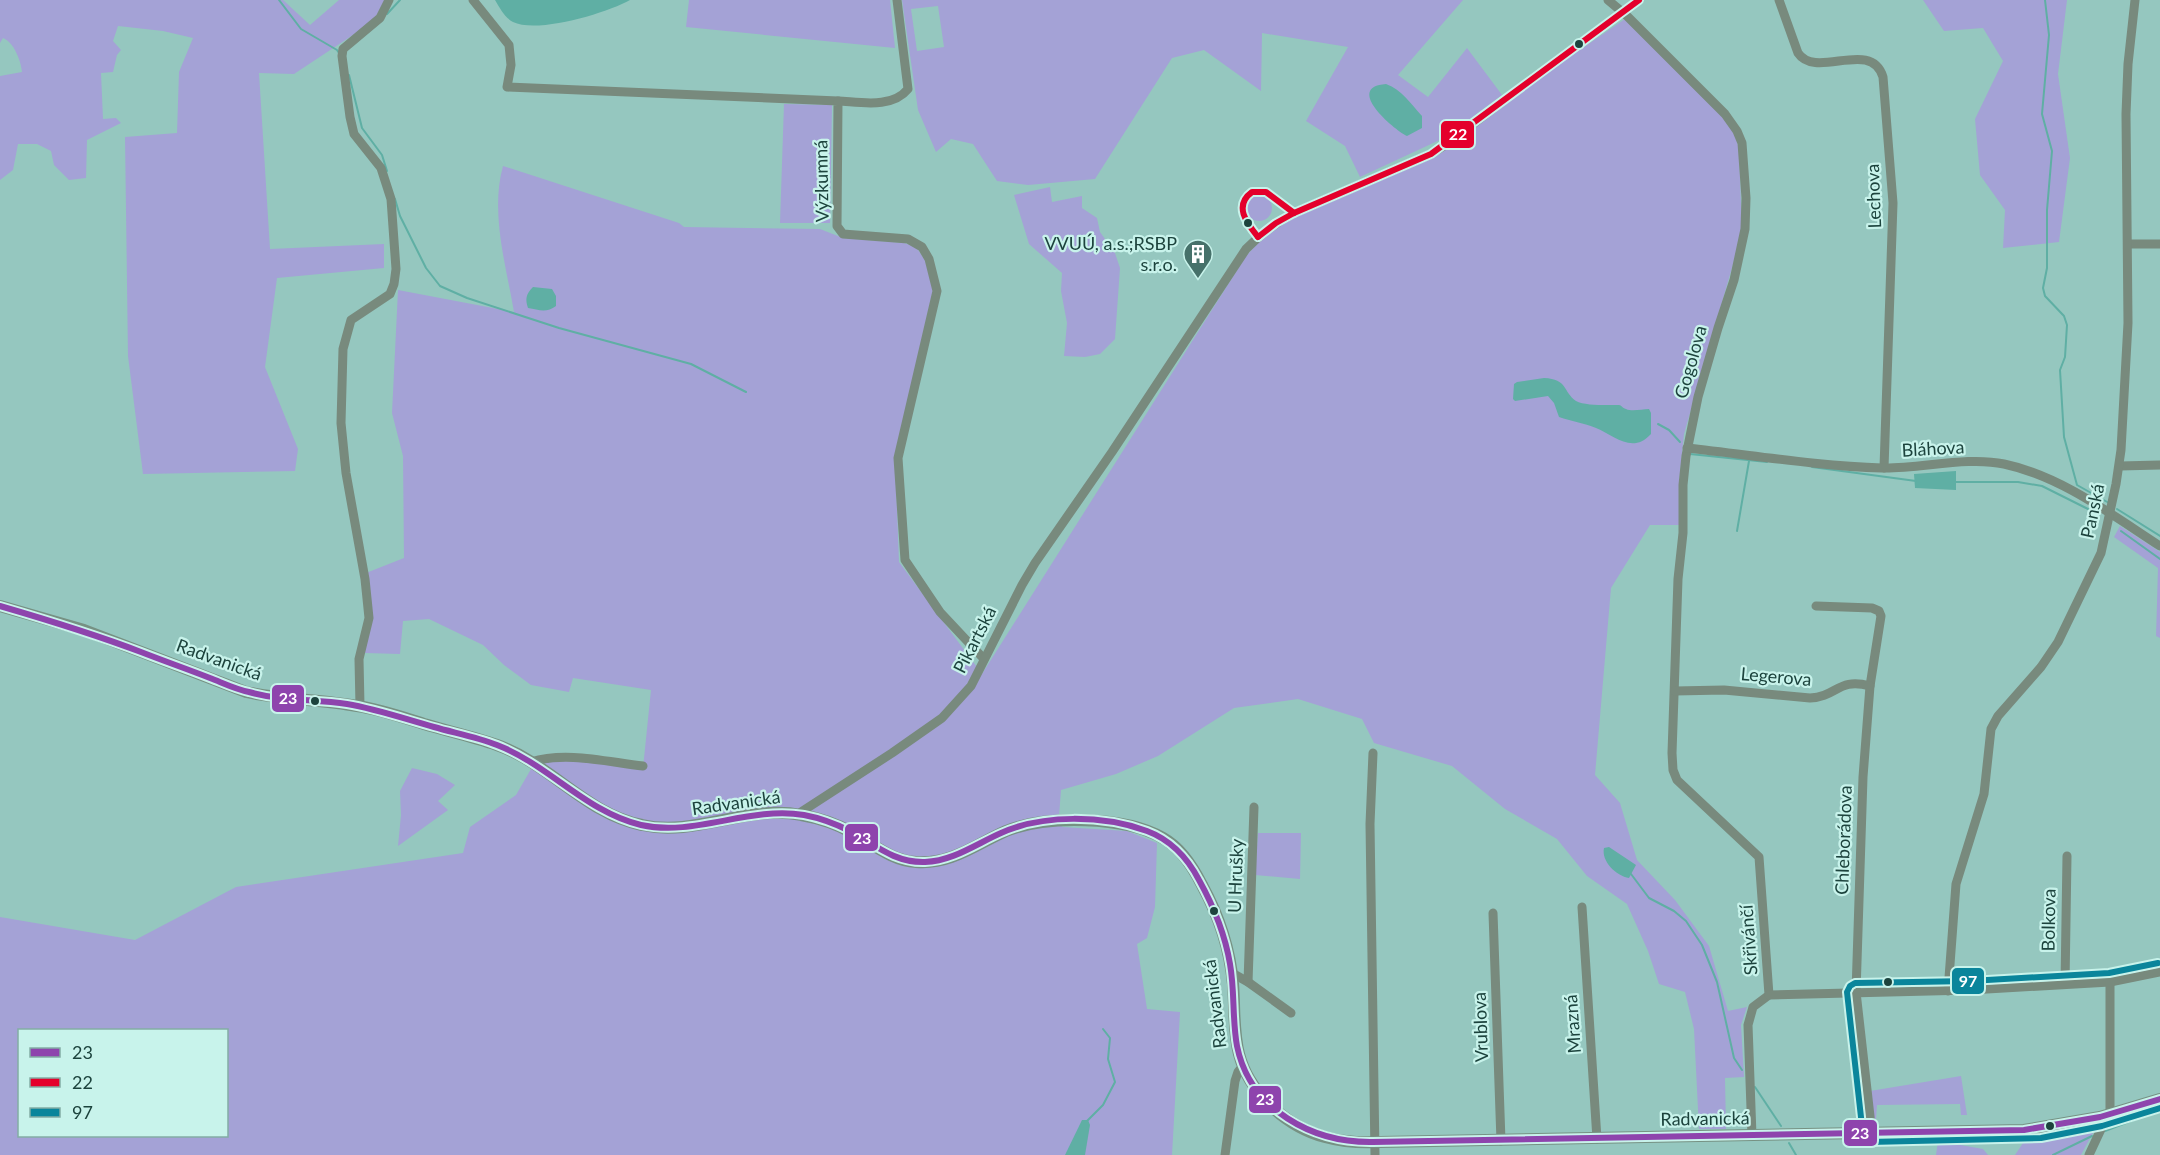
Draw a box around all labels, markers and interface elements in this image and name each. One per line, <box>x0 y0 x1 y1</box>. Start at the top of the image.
unlabelled marker <box>1573 38 1585 50</box>
line badge: 22 <box>1440 120 1475 149</box>
text: 22 <box>1449 124 1467 143</box>
street label: Výzkumná <box>809 140 833 222</box>
street label: Lechova <box>1861 163 1885 229</box>
unlabelled marker <box>1242 217 1254 229</box>
place label: VVUÚ, a.s.;RSBP s.r.o. <box>1044 232 1177 275</box>
building icon: VVUÚ, a.s.;RSBP s.r.o. <box>1182 238 1214 280</box>
street label: Gogolova <box>1669 323 1711 401</box>
street label: Bláhova <box>1901 435 1965 461</box>
street label: Panská <box>2076 481 2109 540</box>
street label: Pikartská <box>948 602 1000 677</box>
street label: Radvanická <box>174 633 265 685</box>
street label: Legerova <box>1740 662 1812 690</box>
line badge: 23 <box>271 684 305 713</box>
text: 23 <box>279 688 297 707</box>
unlabelled marker <box>309 695 321 707</box>
street label: Radvanická <box>690 785 782 819</box>
street label: Chleborádova <box>1830 785 1856 895</box>
line badge: 23 <box>844 823 879 852</box>
text: 23 <box>853 828 871 847</box>
street label: U Hrušky <box>1223 838 1247 913</box>
street label: Bolkova <box>2036 889 2060 951</box>
street label: Skřivánčí <box>1735 903 1761 976</box>
unlabelled marker <box>1208 905 1220 917</box>
street label: Radvanická <box>1198 958 1230 1050</box>
line badge: 97 <box>1951 967 1985 995</box>
text: 97 <box>1959 971 1977 990</box>
unlabelled marker <box>1882 976 1894 988</box>
street label: Vrublova <box>1468 992 1492 1062</box>
street label: Mrazná <box>1559 994 1585 1054</box>
legend <box>18 1029 228 1137</box>
text: 23 <box>72 1041 93 1063</box>
text: 22 <box>72 1071 93 1093</box>
line badge: 23 <box>1248 1085 1282 1114</box>
text: 23 <box>1256 1089 1274 1108</box>
text: 97 <box>72 1101 93 1123</box>
street label: Radvanická <box>1660 1106 1750 1130</box>
line badge: 23 <box>1843 1119 1878 1147</box>
unlabelled marker <box>2044 1120 2056 1132</box>
text: 23 <box>1851 1123 1869 1142</box>

